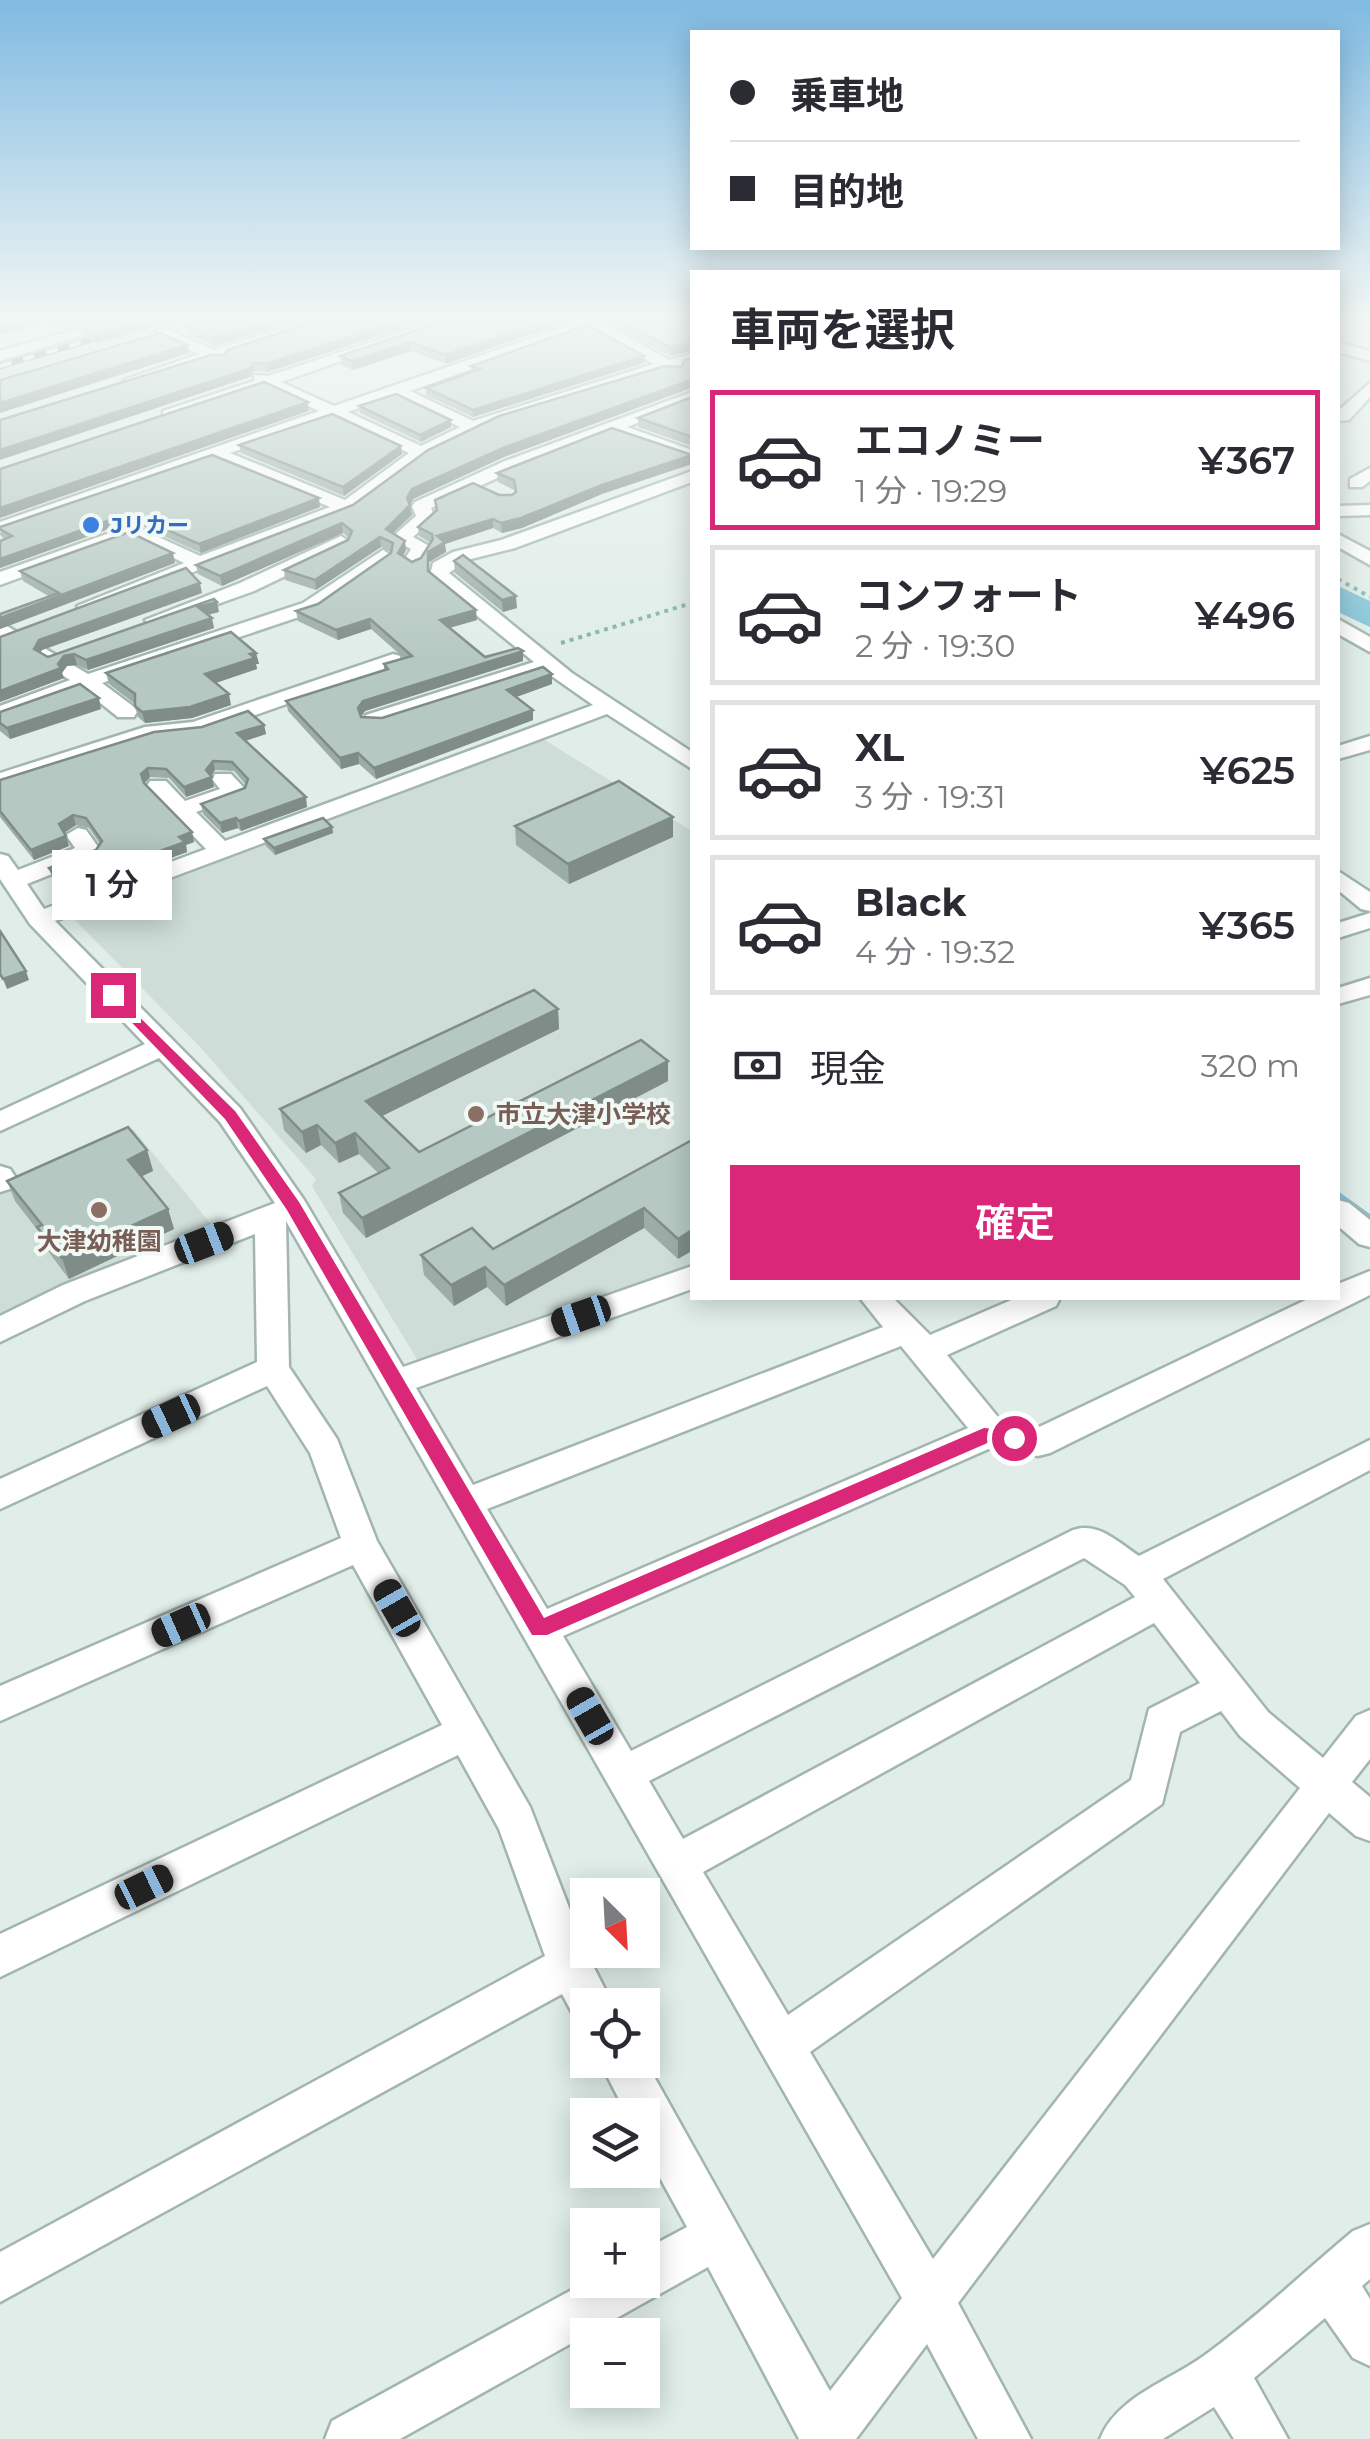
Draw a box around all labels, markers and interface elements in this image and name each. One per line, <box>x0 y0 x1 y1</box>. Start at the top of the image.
text: 乗車地 <box>790 72 904 119</box>
text: 目的地 <box>790 168 904 215</box>
text: 車両を選択 <box>730 302 955 357</box>
icon: car <box>735 415 825 505</box>
text: エコノミー <box>855 417 1045 464</box>
text: ¥367 <box>1198 437 1295 484</box>
text: 1 分 · 19:29 <box>855 471 1007 510</box>
place label: Jリカー <box>110 512 189 539</box>
marker: Jリカー <box>80 514 102 536</box>
icon: car <box>735 570 825 660</box>
text: コンフォート <box>855 572 1082 619</box>
text: ¥496 <box>1195 592 1295 639</box>
text: 2 分 · 19:30 <box>855 626 1015 665</box>
text: XL <box>855 724 904 771</box>
icon: car <box>735 725 825 815</box>
text: ¥625 <box>1200 747 1295 794</box>
text: 3 分 · 19:31 <box>855 777 1006 816</box>
callout: 1 分 <box>53 850 173 920</box>
text: 1 分 <box>85 865 139 904</box>
text: Black <box>855 879 966 926</box>
icon: car <box>735 880 825 970</box>
text: ¥365 <box>1199 902 1295 949</box>
text: 4 分 · 19:32 <box>855 932 1015 971</box>
route end <box>91 973 136 1018</box>
icon: cash <box>730 1038 785 1093</box>
text: 現金 <box>810 1045 886 1092</box>
text: 320 m <box>1200 1046 1300 1085</box>
place label: 市立大津小学校 <box>496 1099 671 1129</box>
marker: 市立大津小学校 <box>465 1103 487 1125</box>
button: 確定 <box>730 1165 1300 1280</box>
marker: 大津幼稚園 <box>88 1199 110 1221</box>
car <box>171 1218 237 1268</box>
place label: 大津幼稚園 <box>36 1226 162 1256</box>
car <box>548 1292 614 1340</box>
car <box>137 1390 205 1442</box>
route start <box>992 1416 1037 1461</box>
car <box>369 1575 425 1641</box>
car <box>147 1599 215 1651</box>
car <box>562 1683 618 1749</box>
car <box>110 1860 178 1914</box>
north arrow <box>570 1878 660 1968</box>
map controls <box>570 1878 660 2408</box>
button: locate <box>570 1988 660 2078</box>
button: layers <box>570 2098 660 2188</box>
button: + <box>570 2208 660 2298</box>
button: − <box>570 2318 660 2408</box>

